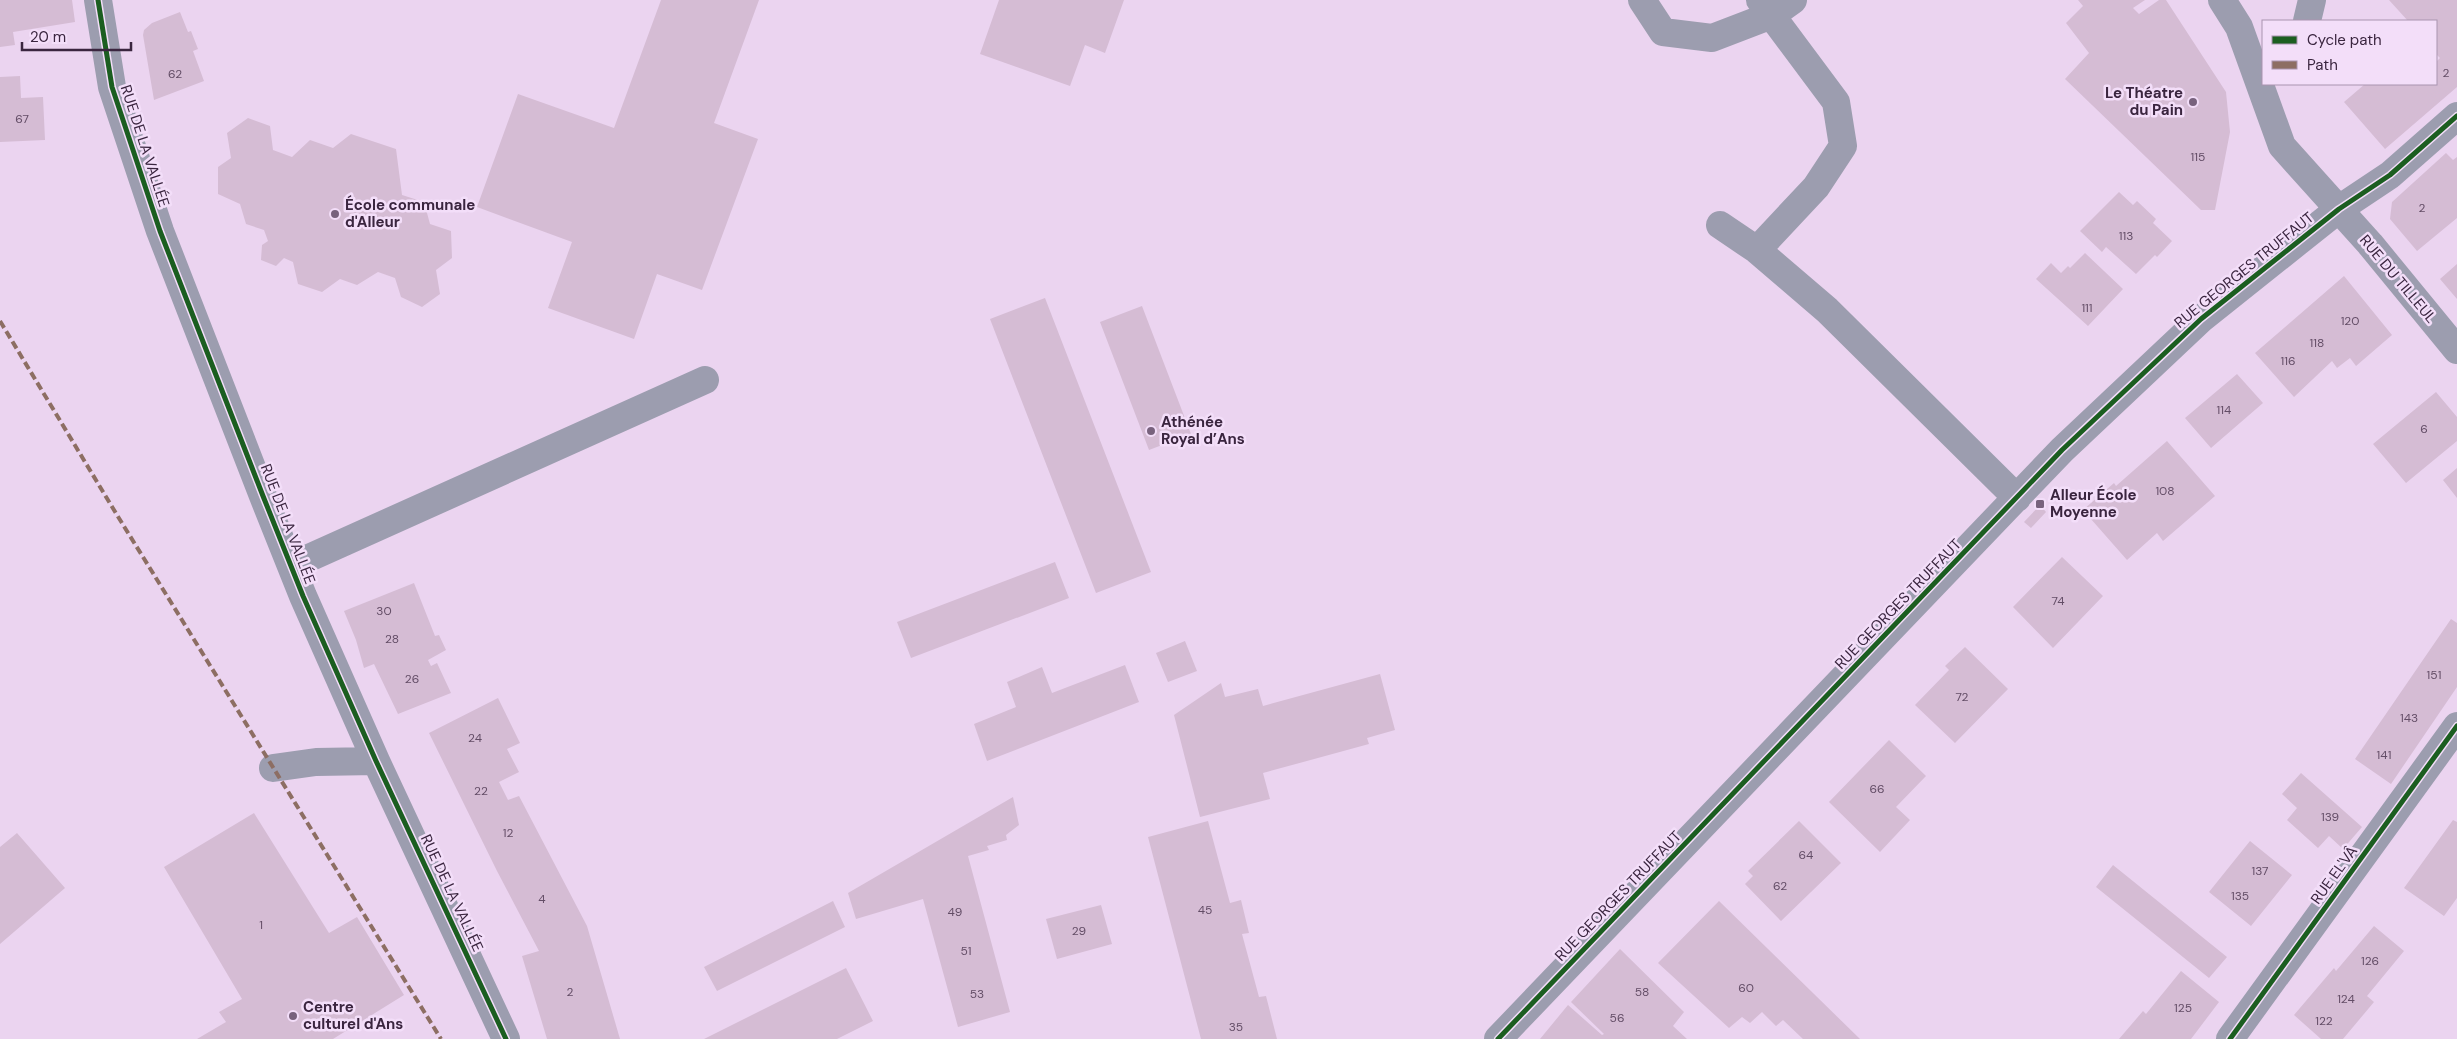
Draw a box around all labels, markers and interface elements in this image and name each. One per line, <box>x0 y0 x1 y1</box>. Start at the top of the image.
scale bar <box>22 20 131 52</box>
legend <box>2262 20 2437 85</box>
text: 20 m <box>30 27 66 47</box>
text: Cycle path <box>2307 30 2382 50</box>
text: Path <box>2307 55 2338 75</box>
house number: 2 <box>2443 65 2450 81</box>
house number: 62 <box>168 66 182 82</box>
street label: RUE DE LA VALLÉE <box>116 82 174 210</box>
place label: Le Théatre du Pain <box>2105 83 2183 120</box>
marker: Le Théatre du Pain <box>2187 96 2199 108</box>
house number: 67 <box>15 111 29 127</box>
house number: 115 <box>2191 149 2205 165</box>
place label: École communale d'Alleur <box>345 195 475 232</box>
house number: 2 <box>2419 200 2426 216</box>
street label: RUE GEORGES TRUFFAUT <box>2170 207 2318 333</box>
marker: École communale d'Alleur <box>329 208 341 220</box>
house number: 113 <box>2119 228 2133 244</box>
street label: RUE DU TILLEUL <box>2355 231 2441 327</box>
house number: 111 <box>2081 300 2093 316</box>
house number: 120 <box>2341 313 2359 329</box>
house number: 118 <box>2310 335 2324 351</box>
house number: 116 <box>2280 353 2296 369</box>
house number: 114 <box>2217 402 2231 418</box>
place label: Athénée Royal d’Ans <box>1161 412 1245 449</box>
house number: 6 <box>2420 421 2428 437</box>
marker: Athénée Royal d’Ans <box>1145 425 1157 437</box>
street label: RUE DE LA VALLÉE <box>256 461 320 587</box>
house number: 108 <box>2155 483 2175 499</box>
place label: Alleur École Moyenne <box>2050 485 2137 522</box>
marker: Alleur École Moyenne <box>2034 498 2046 510</box>
street label: RUE GEORGES TRUFFAUT <box>1830 534 1966 674</box>
house number: 74 <box>2052 593 2064 609</box>
house number: 30 <box>376 603 392 619</box>
house number: 28 <box>385 631 399 647</box>
house number: 151 <box>2427 667 2441 683</box>
house number: 26 <box>405 671 419 687</box>
house number: 72 <box>1955 689 1969 705</box>
house number: 143 <box>2400 710 2418 726</box>
house number: 24 <box>468 730 482 746</box>
house number: 141 <box>2377 747 2391 763</box>
house number: 66 <box>1869 781 1885 797</box>
house number: 22 <box>474 783 488 799</box>
house number: 139 <box>2321 809 2339 825</box>
house number: 12 <box>503 825 513 841</box>
street label: RUE GEORGES TRUFFAUT <box>1550 826 1686 966</box>
street label: RUE DE LA VALLÉE <box>416 831 488 955</box>
street label: RUE EL'VÂ <box>2306 842 2362 908</box>
house number: 64 <box>1799 847 1813 863</box>
house number: 137 <box>2251 863 2269 879</box>
house number: 62 <box>1773 878 1787 894</box>
house number: 135 <box>2231 888 2249 904</box>
house number: 4 <box>538 891 546 907</box>
house number: 45 <box>1198 902 1212 918</box>
house number: 49 <box>948 904 962 920</box>
house number: 1 <box>259 917 263 933</box>
house number: 29 <box>1072 923 1086 939</box>
house number: 51 <box>960 943 972 959</box>
house number: 126 <box>2361 953 2379 969</box>
house number: 60 <box>1738 980 1754 996</box>
house number: 2 <box>567 984 574 1000</box>
house number: 58 <box>1635 984 1649 1000</box>
house number: 53 <box>970 986 984 1002</box>
house number: 124 <box>2337 991 2355 1007</box>
place label: Centre culturel d'Ans <box>303 997 403 1034</box>
house number: 125 <box>2174 1000 2192 1016</box>
marker: Centre culturel d'Ans <box>287 1010 299 1022</box>
house number: 56 <box>1610 1010 1624 1026</box>
house number: 122 <box>2315 1013 2333 1029</box>
house number: 35 <box>1229 1019 1243 1035</box>

